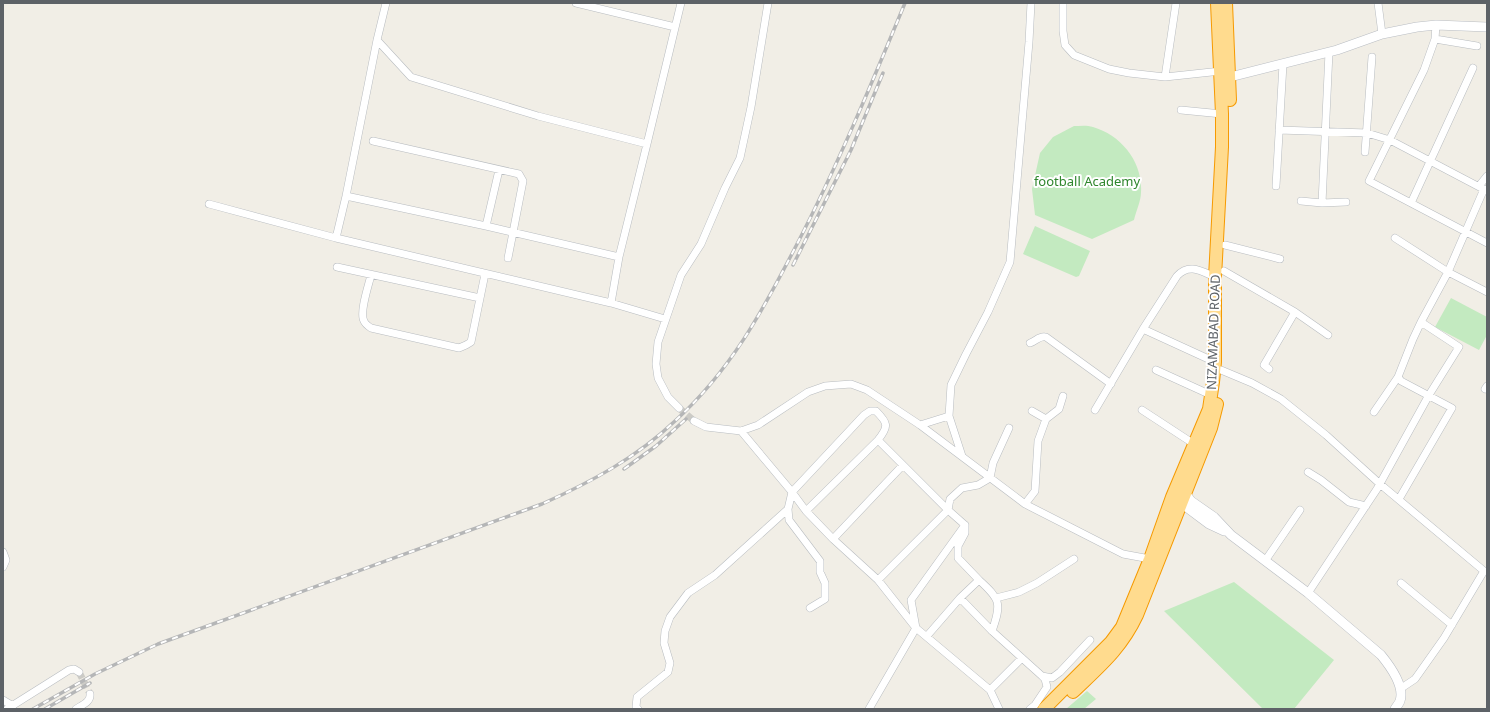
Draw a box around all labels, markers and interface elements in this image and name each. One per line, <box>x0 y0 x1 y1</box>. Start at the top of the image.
park label: football Academy <box>1034 172 1140 190</box>
street label: NIZAMABAD ROAD <box>1202 274 1224 390</box>

